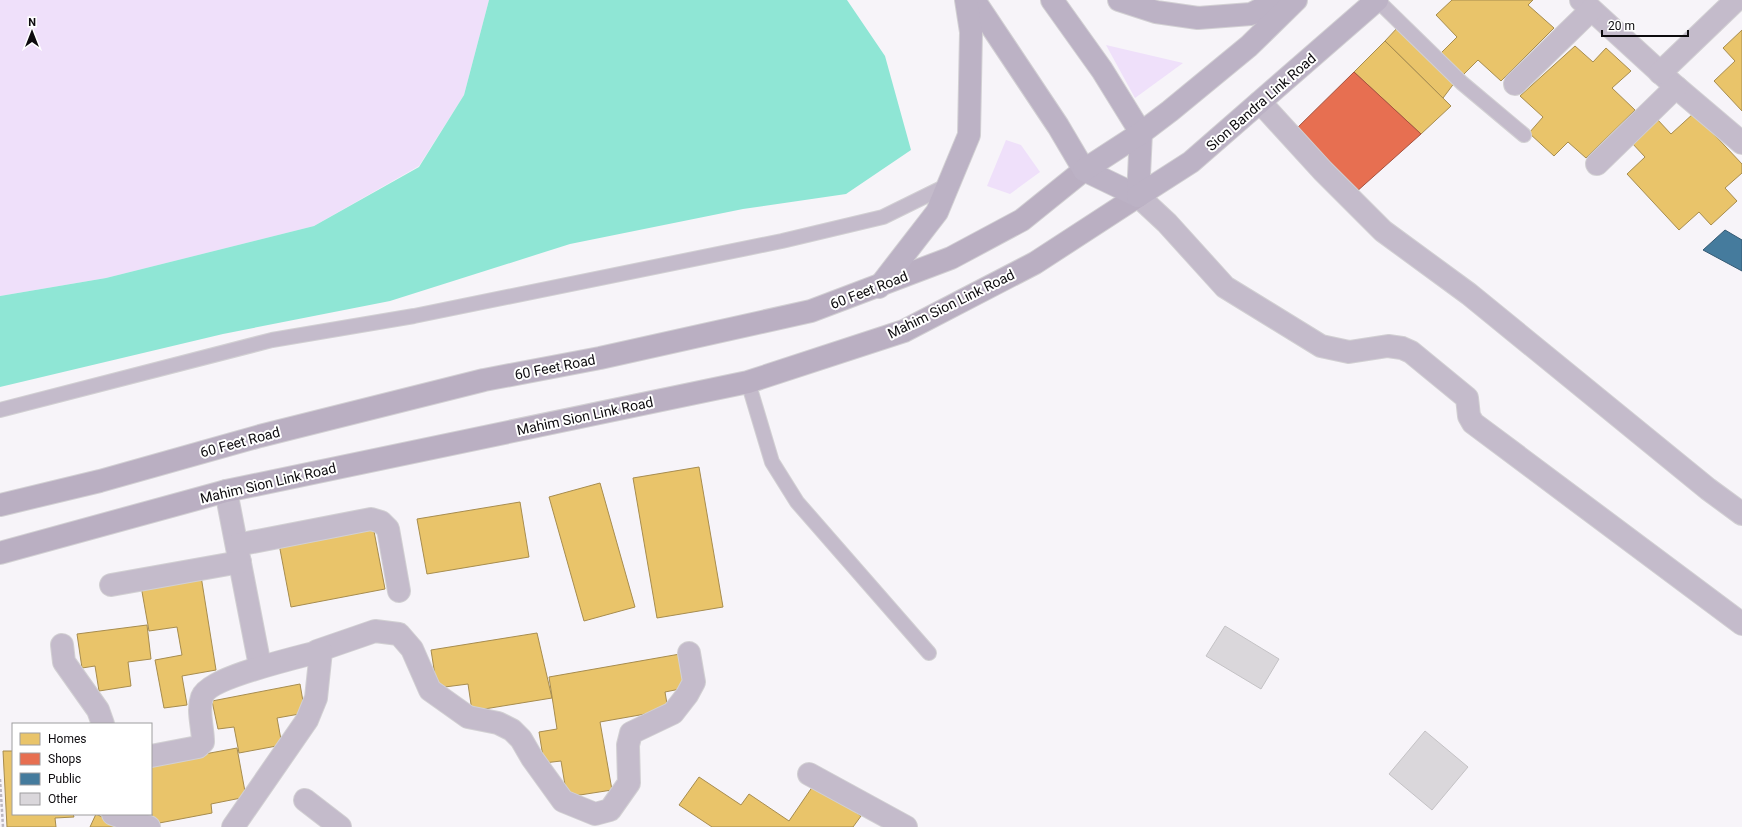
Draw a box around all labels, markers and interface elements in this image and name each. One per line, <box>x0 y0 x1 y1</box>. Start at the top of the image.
north arrow <box>12 12 52 52</box>
scale bar <box>1602 12 1688 38</box>
text: N <box>28 16 36 29</box>
text: 20 m <box>1608 19 1635 33</box>
street label: Sion Bandra Link Road <box>1203 50 1319 154</box>
street label: Mahim Sion Link Road <box>885 266 1017 342</box>
street label: 60 Feet Road <box>828 268 910 312</box>
street label: 60 Feet Road <box>513 351 597 383</box>
street label: Mahim Sion Link Road <box>515 394 655 438</box>
street label: 60 Feet Road <box>198 424 282 460</box>
street label: Mahim Sion Link Road <box>198 460 338 506</box>
legend <box>12 723 152 815</box>
text: Homes <box>48 732 86 746</box>
text: Shops <box>48 752 82 766</box>
text: Public <box>48 772 81 786</box>
text: Other <box>48 792 77 806</box>

